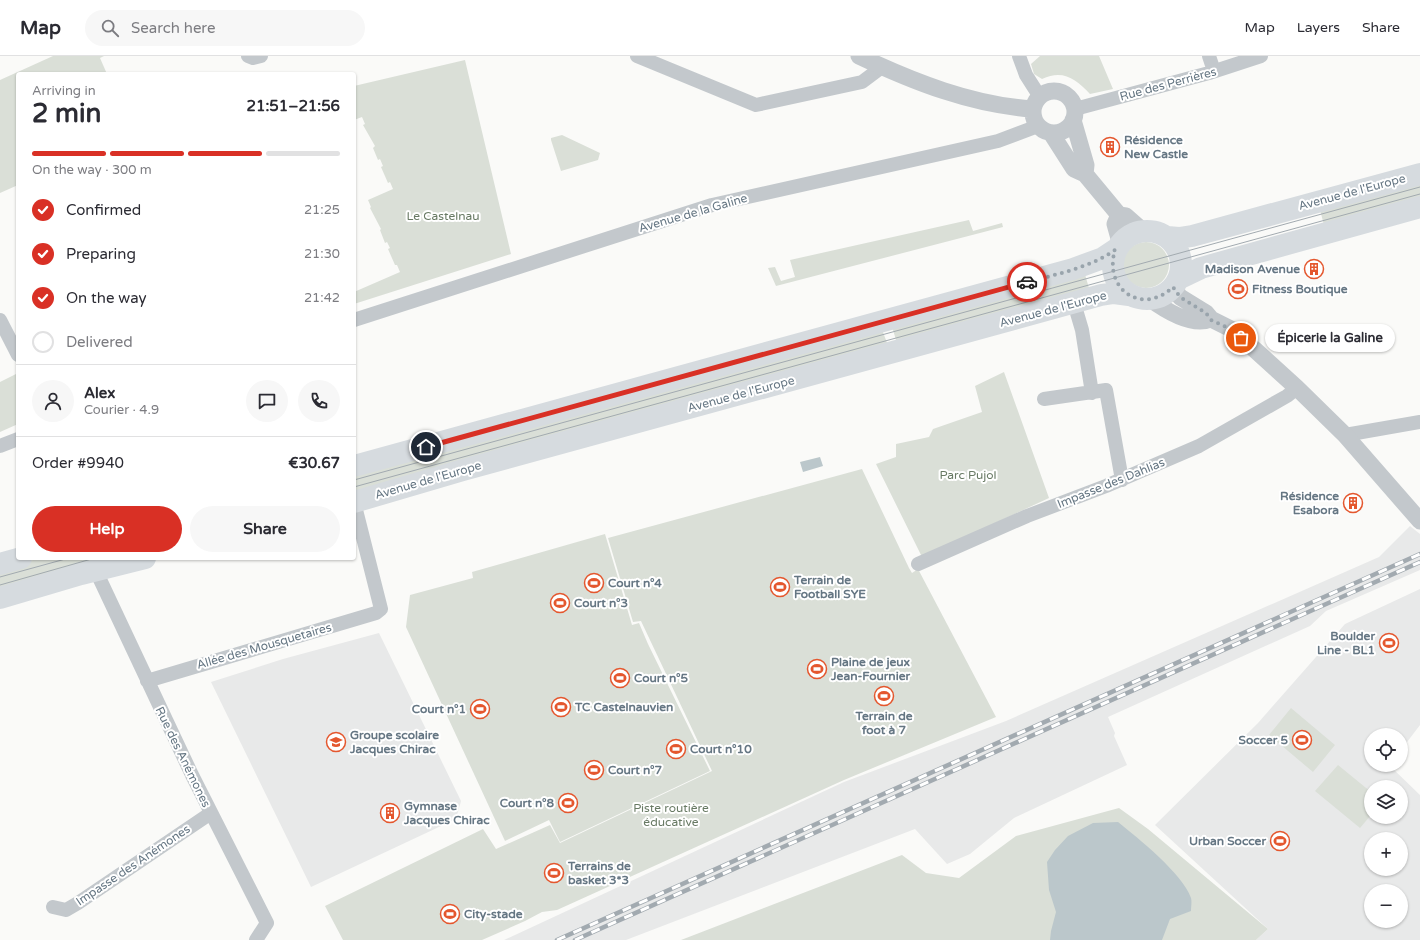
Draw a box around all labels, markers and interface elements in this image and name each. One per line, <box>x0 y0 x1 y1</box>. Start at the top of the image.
search box <box>85 10 365 46</box>
text: Map <box>20 17 61 39</box>
icon: search <box>99 17 121 39</box>
text: Search here <box>131 19 215 37</box>
text: Map <box>1245 19 1275 36</box>
text: Layers <box>1297 19 1340 36</box>
text: Share <box>1362 19 1400 36</box>
street label: Rue des Perrières <box>1118 64 1218 104</box>
text: Arriving in <box>32 83 96 99</box>
text: 21:51–21:56 <box>247 97 340 115</box>
text: 2 min <box>32 98 101 129</box>
place label: Résidence New Castle <box>1124 133 1188 161</box>
building icon: Résidence New Castle <box>1099 136 1121 158</box>
text: On the way · 300 m <box>32 162 152 178</box>
street label: Avenue de l'Europe <box>1297 171 1407 213</box>
street label: Avenue de la Galine <box>637 191 749 235</box>
icon: check <box>32 199 54 221</box>
text: Confirmed <box>66 201 141 219</box>
text: 21:25 <box>304 202 340 218</box>
park label: Le Castelnau <box>406 209 480 223</box>
icon: check <box>32 243 54 265</box>
text: Preparing <box>66 245 136 263</box>
text: 21:30 <box>304 246 340 262</box>
building icon: Madison Avenue <box>1303 258 1325 280</box>
courier <box>1007 262 1047 302</box>
place label: Madison Avenue <box>1205 262 1300 276</box>
icon: car <box>1016 271 1038 293</box>
sports icon: Fitness Boutique <box>1227 278 1249 300</box>
place label: Fitness Boutique <box>1252 282 1348 297</box>
icon: check <box>32 287 54 309</box>
street label: Avenue de l'Europe <box>998 288 1108 330</box>
text: On the way <box>66 289 146 307</box>
text: 21:42 <box>304 290 340 306</box>
pin <box>1224 321 1258 355</box>
callout: Épicerie la Galine <box>1265 324 1395 352</box>
icon: bag <box>1230 327 1252 349</box>
text: Épicerie la Galine <box>1277 330 1383 346</box>
text: Delivered <box>66 333 133 351</box>
street label: Avenue de l'Europe <box>686 373 796 415</box>
button: person <box>32 380 74 422</box>
button: chat <box>246 380 288 422</box>
button: phone <box>298 380 340 422</box>
text: Alex <box>84 384 115 402</box>
text: Courier · 4.9 <box>84 402 159 418</box>
pin <box>409 430 443 464</box>
icon: home <box>415 436 437 458</box>
text: Order #9940 <box>32 454 124 472</box>
text: €30.67 <box>288 454 340 472</box>
street label: Impasse des Dahlias <box>1055 455 1167 511</box>
street label: Avenue de l'Europe <box>373 458 483 502</box>
park label: Parc Pujol <box>939 468 997 482</box>
place label: Résidence Esabora <box>1280 489 1339 517</box>
building icon: Résidence Esabora <box>1342 492 1364 514</box>
button: Help <box>32 506 182 552</box>
button: Share <box>190 506 340 552</box>
sports icon: Court n°4 <box>583 572 605 594</box>
place label: Terrain de Football SYE <box>793 573 866 601</box>
place label: Court n°4 <box>608 576 662 590</box>
sports icon: Terrain de Football SYE <box>769 576 791 598</box>
sports icon: Court n°3 <box>549 592 571 614</box>
place label: Court n°3 <box>574 596 628 610</box>
street label: Allée des Mousquetaires <box>195 620 333 672</box>
place label: Boulder Line - BL1 <box>1317 629 1375 657</box>
sports icon: Boulder Line - BL1 <box>1378 632 1400 654</box>
place label: Plaine de jeux Jean-Fournier <box>830 655 910 683</box>
sports icon: Plaine de jeux Jean-Fournier <box>806 658 828 680</box>
sports icon: Court n°5 <box>609 667 631 689</box>
place label: Court n°5 <box>634 671 689 685</box>
sports icon: Terrain de foot à 7 <box>873 685 895 707</box>
sports icon: TC Castelnauvien <box>550 696 572 718</box>
sports icon: Court n°1 <box>469 698 491 720</box>
place label: TC Castelnauvien <box>574 700 673 714</box>
place label: Court n°1 <box>412 702 466 716</box>
street label: Rue des Anémones <box>153 704 214 810</box>
place label: Terrain de foot à 7 <box>854 709 913 737</box>
place label: Groupe scolaire Jacques Chirac <box>349 728 439 757</box>
map controls <box>1364 728 1408 928</box>
button: locate <box>1364 728 1408 772</box>
sports icon: Soccer 5 <box>1291 729 1313 751</box>
school or university icon: Groupe scolaire Jacques Chirac <box>325 731 347 753</box>
place label: Soccer 5 <box>1239 733 1288 747</box>
sports icon: Court n°10 <box>665 738 687 760</box>
place label: Court n°10 <box>690 742 752 756</box>
sports icon: Court n°7 <box>583 759 605 781</box>
place label: Court n°7 <box>608 763 663 777</box>
button: layers <box>1364 780 1408 824</box>
sports icon: Court n°8 <box>557 792 579 814</box>
place label: Court n°8 <box>500 796 554 810</box>
place label: Gymnase Jacques Chirac <box>403 799 490 828</box>
park label: Piste routière éducative <box>633 801 709 829</box>
building icon: Gymnase Jacques Chirac <box>379 802 401 824</box>
street label: Impasse des Anémones <box>73 821 193 908</box>
sports icon: Urban Soccer <box>1269 830 1291 852</box>
button: + <box>1364 832 1408 876</box>
place label: Urban Soccer <box>1189 834 1266 848</box>
place label: Terrains de basket 3*3 <box>567 859 631 887</box>
sports icon: Terrains de basket 3*3 <box>543 862 565 884</box>
button: − <box>1364 884 1408 928</box>
sports icon: City-stade <box>439 903 461 925</box>
place label: City-stade <box>464 907 523 922</box>

